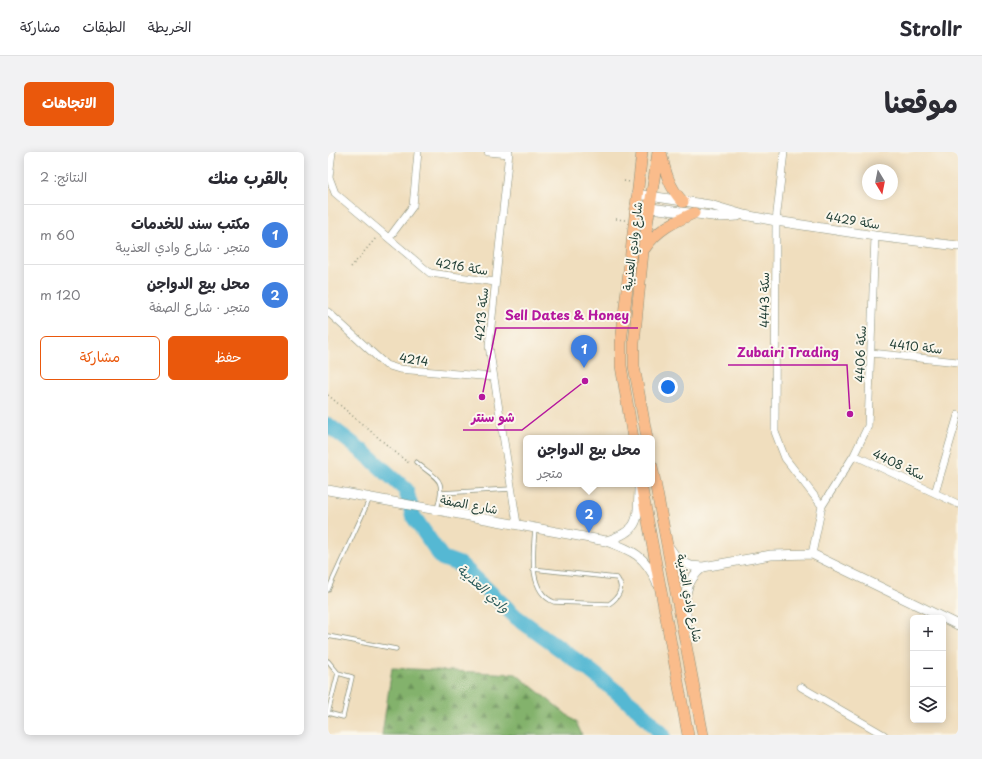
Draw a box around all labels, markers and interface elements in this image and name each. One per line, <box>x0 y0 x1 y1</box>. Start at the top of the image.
text: Strollr <box>900 14 962 42</box>
text: مشاركة <box>20 16 60 37</box>
text: الطبقات <box>82 16 126 37</box>
text: الخريطة <box>148 16 191 37</box>
text: موقعنا <box>884 80 958 123</box>
button: الاتجاهات <box>24 82 114 126</box>
text: بالقرب منك <box>208 164 288 190</box>
north arrow <box>862 164 898 200</box>
text: النتائج: 2 <box>40 167 87 186</box>
street label: شارع وادي العذيبة <box>618 201 647 292</box>
street label: سكة 4429 <box>825 207 881 233</box>
text: مكتب سند للخدمات <box>131 211 250 234</box>
text: 60 m <box>40 225 75 244</box>
text: 1 <box>272 225 278 244</box>
text: متجر · شارع وادي العذيبة <box>116 237 250 256</box>
street label: سكة 4216 <box>434 253 490 279</box>
text: محل بيع الدواجن <box>147 271 250 294</box>
street label: سكة 4443 <box>755 272 773 328</box>
text: 120 m <box>40 285 81 304</box>
text: 2 <box>270 285 280 304</box>
street label: سكة 4213 <box>470 287 492 341</box>
text: متجر · شارع الصفة <box>149 297 250 316</box>
callout: Sell Dates & Honey <box>496 303 638 328</box>
text: Sell Dates & Honey <box>505 305 629 324</box>
street label: سكة 4406 <box>850 325 870 383</box>
street label: سكة 4410 <box>889 334 943 358</box>
pin: 1 <box>571 335 597 368</box>
button: مشاركة <box>40 336 160 380</box>
button: حفظ <box>168 336 288 380</box>
callout: Zubairi Trading <box>728 340 847 365</box>
text: Zubairi Trading <box>737 342 839 361</box>
street label: 4214 <box>398 348 430 370</box>
your location <box>658 377 678 397</box>
callout: شو سنتر <box>463 405 522 430</box>
text: شو سنتر <box>469 407 515 426</box>
popup <box>523 435 655 487</box>
text: محل بيع الدواجن <box>537 437 641 460</box>
street label: سكة 4408 <box>870 444 928 484</box>
text: متجر <box>537 463 563 482</box>
street label: شارع الصفة <box>439 490 499 519</box>
pin: 2 <box>576 500 602 533</box>
street label: شارع وادي العذيبة <box>672 552 707 644</box>
water label: وادي العذيبة <box>453 559 514 617</box>
map controls <box>910 615 946 723</box>
button: + <box>910 615 946 651</box>
button: − <box>910 651 946 687</box>
button: layers <box>910 687 946 723</box>

